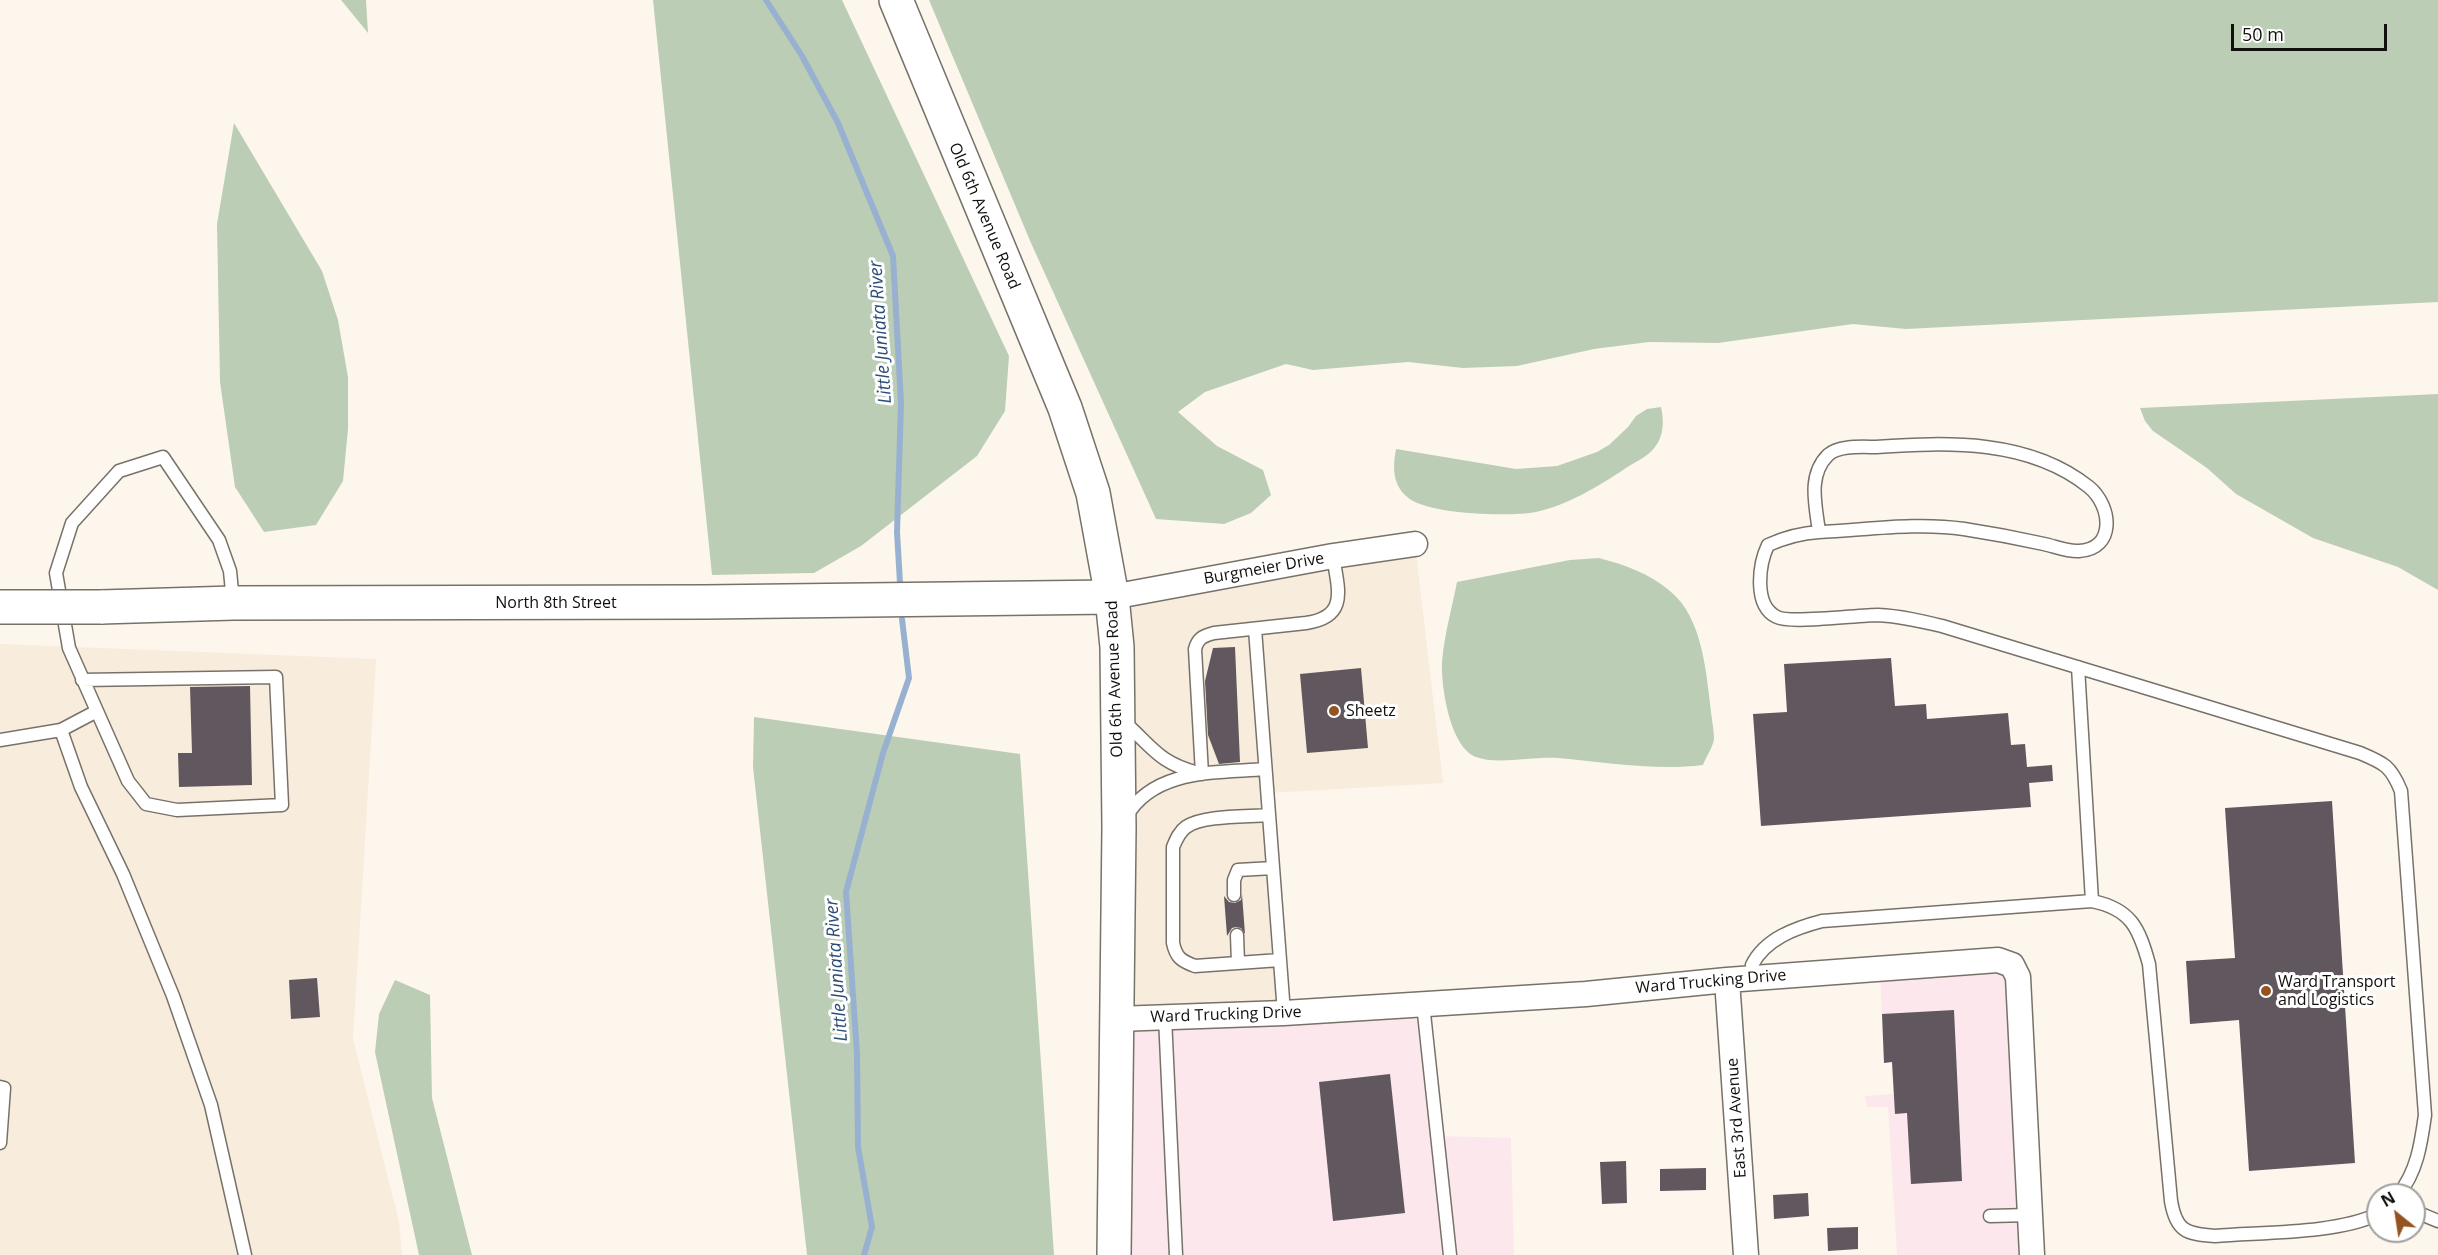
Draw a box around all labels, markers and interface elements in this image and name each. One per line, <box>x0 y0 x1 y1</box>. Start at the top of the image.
scale bar <box>2234 12 2390 50</box>
text: 50 m <box>2242 22 2284 46</box>
street label: Old 6th Avenue Road <box>944 140 1024 292</box>
water label: Little Juniata River <box>865 260 897 404</box>
street label: Burgmeier Drive <box>1202 549 1326 589</box>
street label: North 8th Street <box>495 593 617 613</box>
street label: Old 6th Avenue Road <box>1103 600 1127 758</box>
place label: Sheetz <box>1346 701 1396 721</box>
marker: Sheetz <box>1327 704 1341 718</box>
water label: Little Juniata River <box>821 898 853 1042</box>
street label: Ward Trucking Drive <box>1635 966 1787 998</box>
place label: Ward Transport and Logistics <box>2278 972 2395 1010</box>
marker: Ward Transport and Logistics <box>2259 984 2273 998</box>
street label: Ward Trucking Drive <box>1150 1003 1302 1027</box>
street label: East 3rd Avenue <box>1723 1057 1751 1179</box>
north arrow <box>2366 1183 2426 1243</box>
text: N <box>2377 1186 2399 1212</box>

